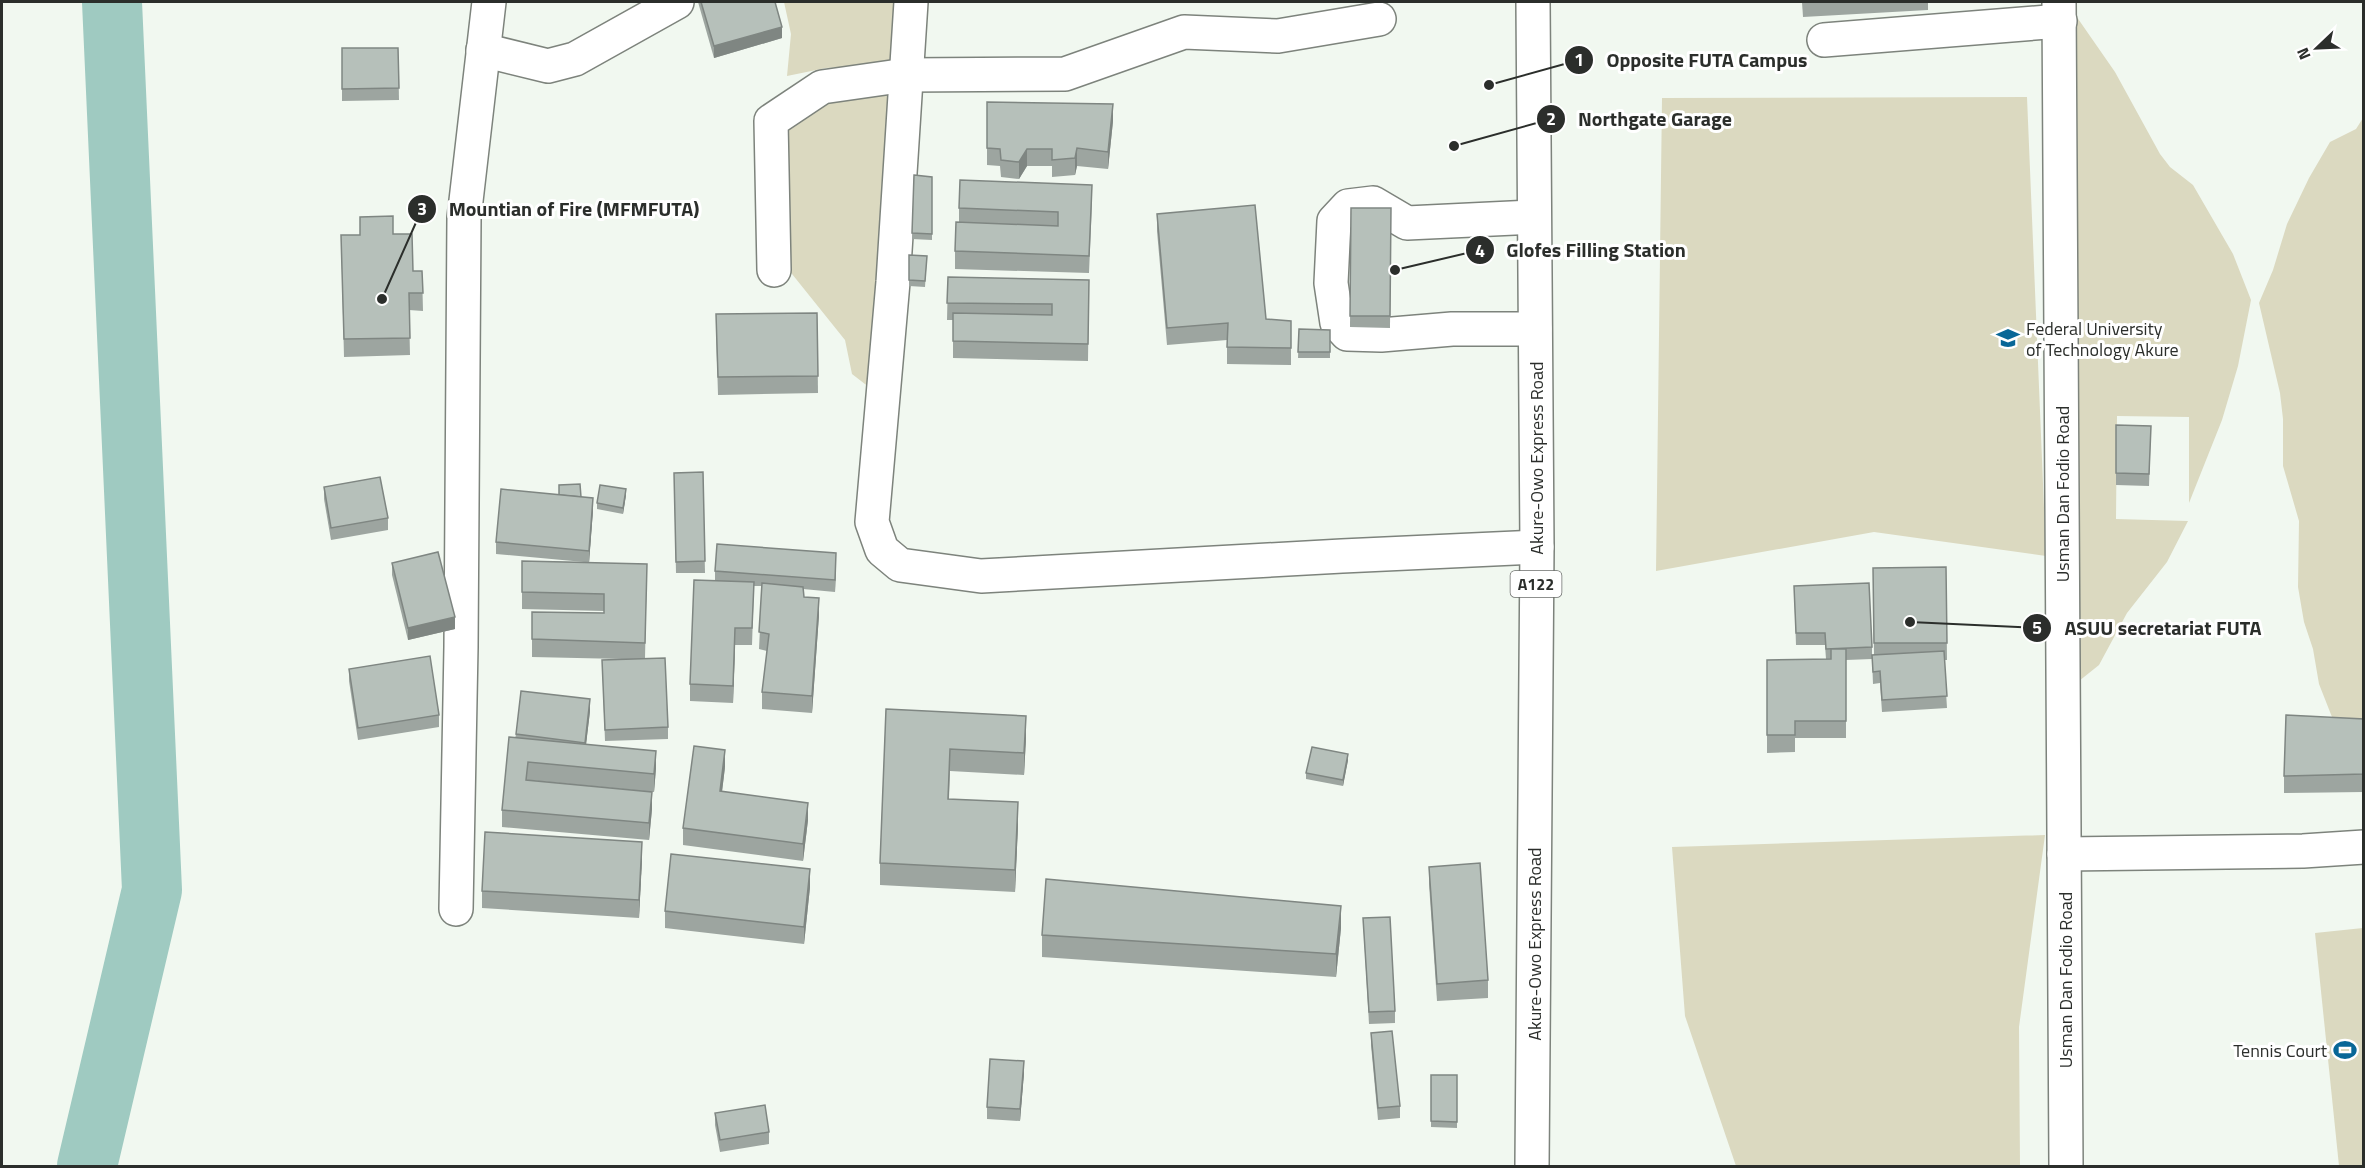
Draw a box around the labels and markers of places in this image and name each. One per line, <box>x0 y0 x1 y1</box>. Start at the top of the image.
callout: Opposite FUTA Campus <box>1564 41 1819 79</box>
callout: Northgate Garage <box>1536 100 1744 138</box>
callout: Mountian of Fire (MFMFUTA) <box>407 190 712 228</box>
callout: Glofes Filling Station <box>1465 231 1698 269</box>
place label: Federal University of Technology Akure <box>2026 315 2179 363</box>
school or university icon: Federal University of Technology Akure <box>1995 325 2021 351</box>
callout: ASUU secretariat FUTA <box>2022 609 2273 647</box>
place label: Tennis Court <box>2233 1037 2328 1064</box>
sports icon: Tennis Court <box>2332 1037 2358 1063</box>

